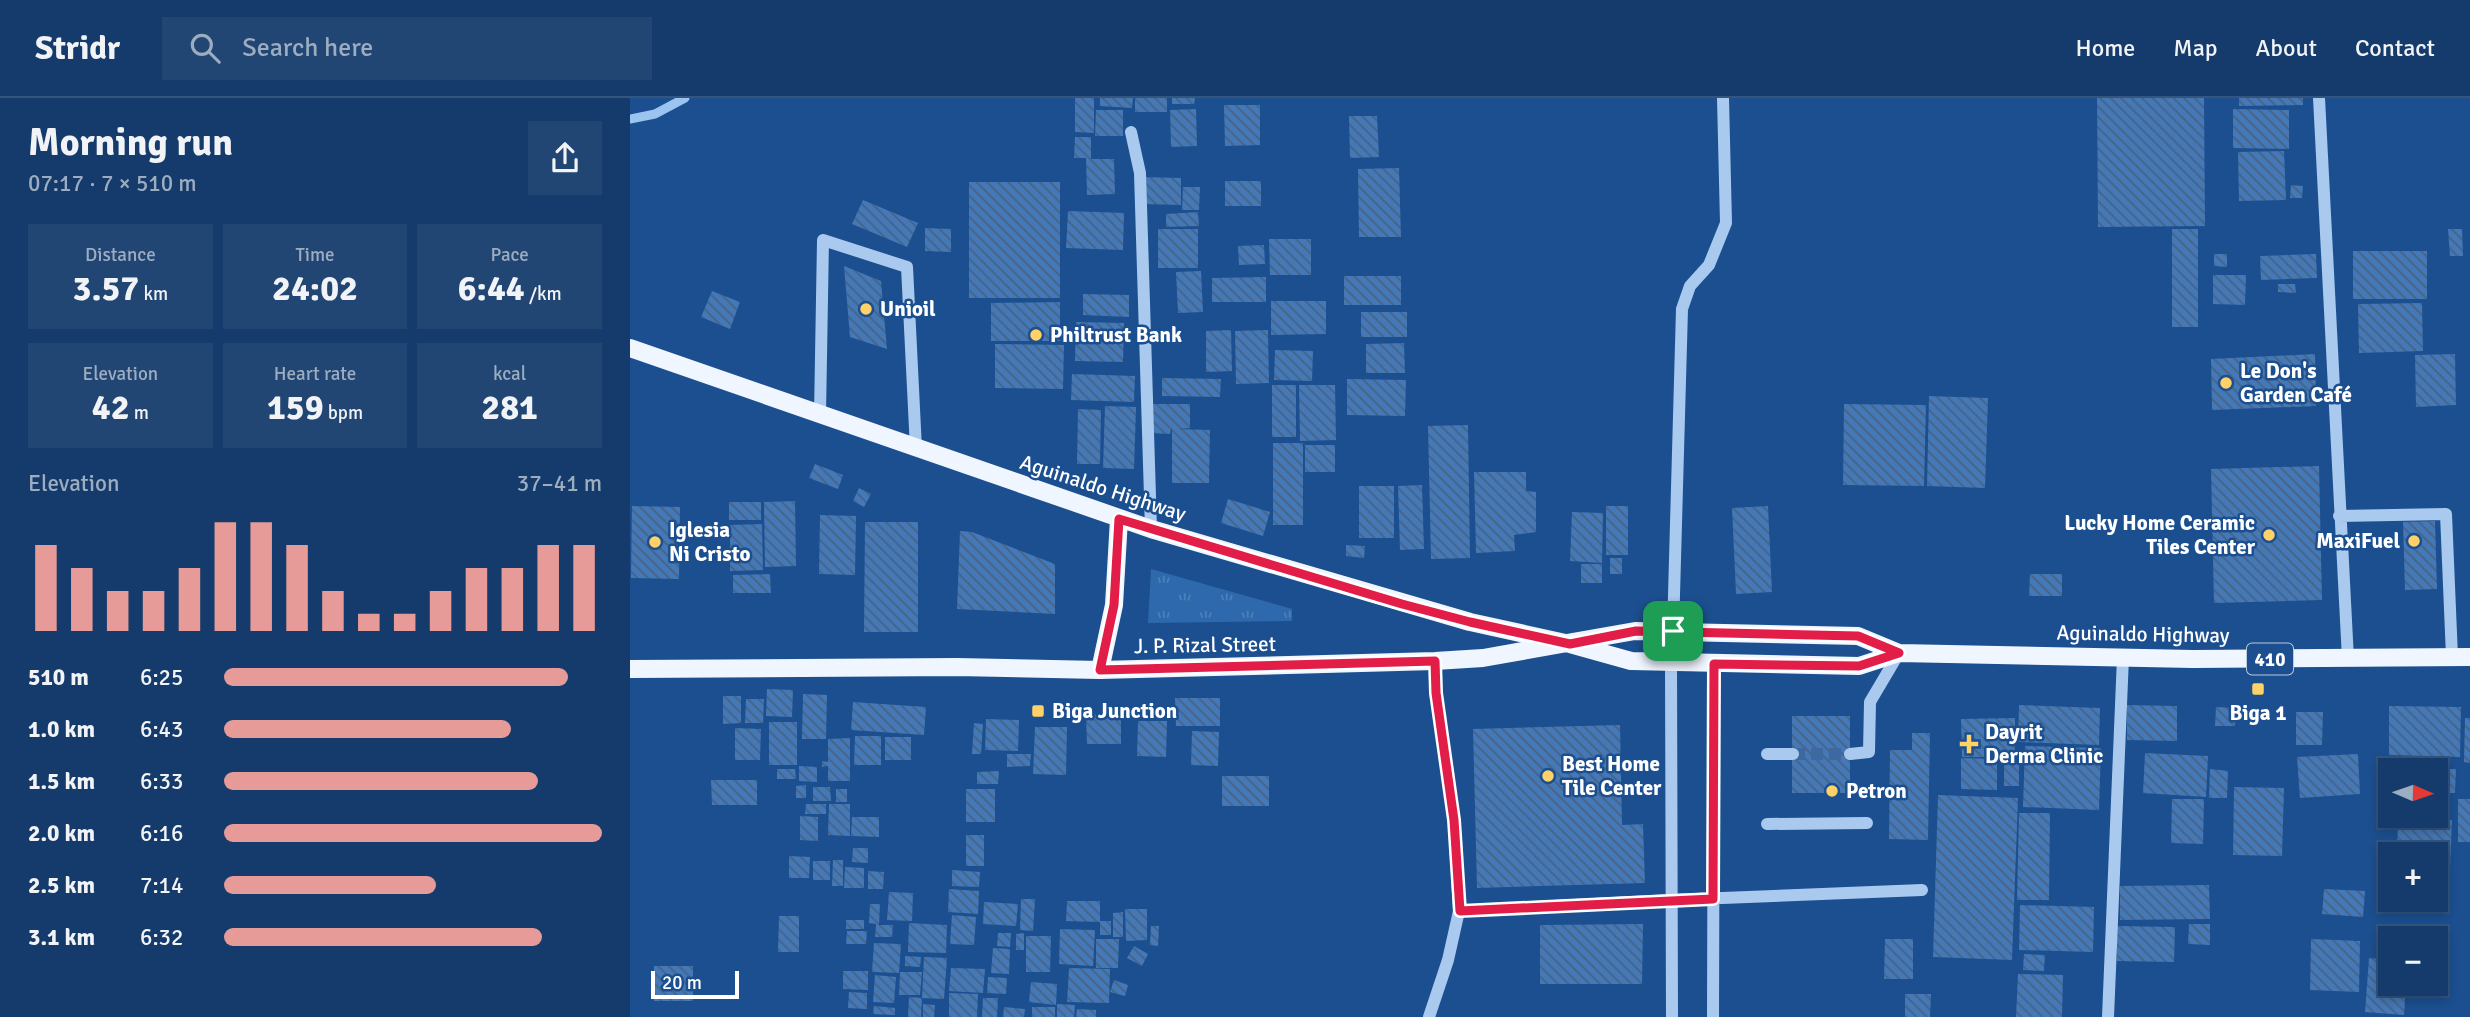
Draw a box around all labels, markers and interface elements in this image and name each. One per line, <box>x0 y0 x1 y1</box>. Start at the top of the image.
search box <box>162 17 652 80</box>
text: Stridr <box>35 28 120 69</box>
icon: search <box>186 29 224 67</box>
text: Search here <box>242 32 373 64</box>
text: Home <box>2075 33 2135 63</box>
text: Map <box>2173 33 2218 63</box>
text: About <box>2256 33 2317 63</box>
text: Contact <box>2355 33 2435 63</box>
text: Morning run <box>28 119 233 166</box>
button: share <box>528 121 602 195</box>
text: 07:17 · 7 × 510 m <box>28 169 197 198</box>
text: Distance <box>85 243 156 267</box>
text: Time <box>295 243 335 267</box>
text: Pace <box>491 243 529 267</box>
text: 3.57 <box>73 267 139 310</box>
text: 24:02 <box>272 267 358 310</box>
text: 6:44 <box>458 267 525 310</box>
text: km <box>139 282 168 306</box>
text: /km <box>525 282 562 306</box>
place label: Unioil <box>880 296 936 322</box>
marker: Unioil <box>858 301 874 317</box>
place label: Philtrust Bank <box>1050 322 1182 348</box>
marker: Philtrust Bank <box>1028 327 1044 343</box>
place label: Le Don's Garden Café <box>2240 358 2352 408</box>
text: Elevation <box>82 362 158 386</box>
text: Heart rate <box>274 362 356 386</box>
text: kcal <box>493 362 526 386</box>
marker: Le Don's Garden Café <box>2218 375 2234 391</box>
text: 42 <box>92 386 130 429</box>
text: 159 <box>267 386 324 429</box>
text: 281 <box>481 386 538 429</box>
text: m <box>130 401 149 425</box>
text: bpm <box>324 401 363 425</box>
street label: Aguinaldo Highway <box>1017 449 1189 527</box>
text: Elevation <box>28 469 120 498</box>
text: 37–41 m <box>517 469 602 498</box>
place label: Lucky Home Ceramic Tiles Center <box>2064 510 2256 560</box>
place label: Iglesia Ni Cristo <box>669 517 750 567</box>
marker: Lucky Home Ceramic Tiles Center <box>2261 527 2277 543</box>
place label: MaxiFuel <box>2316 528 2400 554</box>
marker: MaxiFuel <box>2406 533 2422 549</box>
marker: Iglesia Ni Cristo <box>647 534 663 550</box>
pin <box>1643 601 1703 661</box>
icon: arrive <box>1654 612 1692 650</box>
street label: Aguinaldo Highway <box>2056 619 2230 649</box>
street label: J. P. Rizal Street <box>1134 631 1276 659</box>
road number: 410 <box>2247 644 2293 674</box>
text: 510 m <box>28 663 89 692</box>
text: 6:25 <box>140 663 183 692</box>
marker: Biga 1 <box>2250 681 2266 697</box>
place label: Biga Junction <box>1052 698 1177 724</box>
place label: Biga 1 <box>2229 700 2287 726</box>
marker: Biga Junction <box>1030 703 1046 719</box>
text: 1.0 km <box>28 715 95 744</box>
text: 6:43 <box>140 715 183 744</box>
place label: Dayrit Derma Clinic <box>1985 719 2103 769</box>
marker: Dayrit Derma Clinic <box>1959 734 1979 754</box>
place label: Best Home Tile Center <box>1562 751 1662 801</box>
north arrow <box>2378 758 2448 828</box>
map controls <box>2378 758 2448 996</box>
text: 1.5 km <box>28 767 95 796</box>
text: 6:33 <box>140 767 183 796</box>
marker: Best Home Tile Center <box>1540 768 1556 784</box>
place label: Petron <box>1846 778 1907 804</box>
marker: Petron <box>1824 783 1840 799</box>
text: 2.0 km <box>28 819 95 848</box>
text: 6:16 <box>140 819 183 848</box>
button: + <box>2378 842 2448 912</box>
text: 2.5 km <box>28 871 95 900</box>
text: 7:14 <box>140 871 183 900</box>
text: 3.1 km <box>28 923 95 952</box>
text: 6:32 <box>140 923 183 952</box>
button: − <box>2378 926 2448 996</box>
scale bar <box>651 968 738 1000</box>
text: 20 m <box>662 971 702 995</box>

